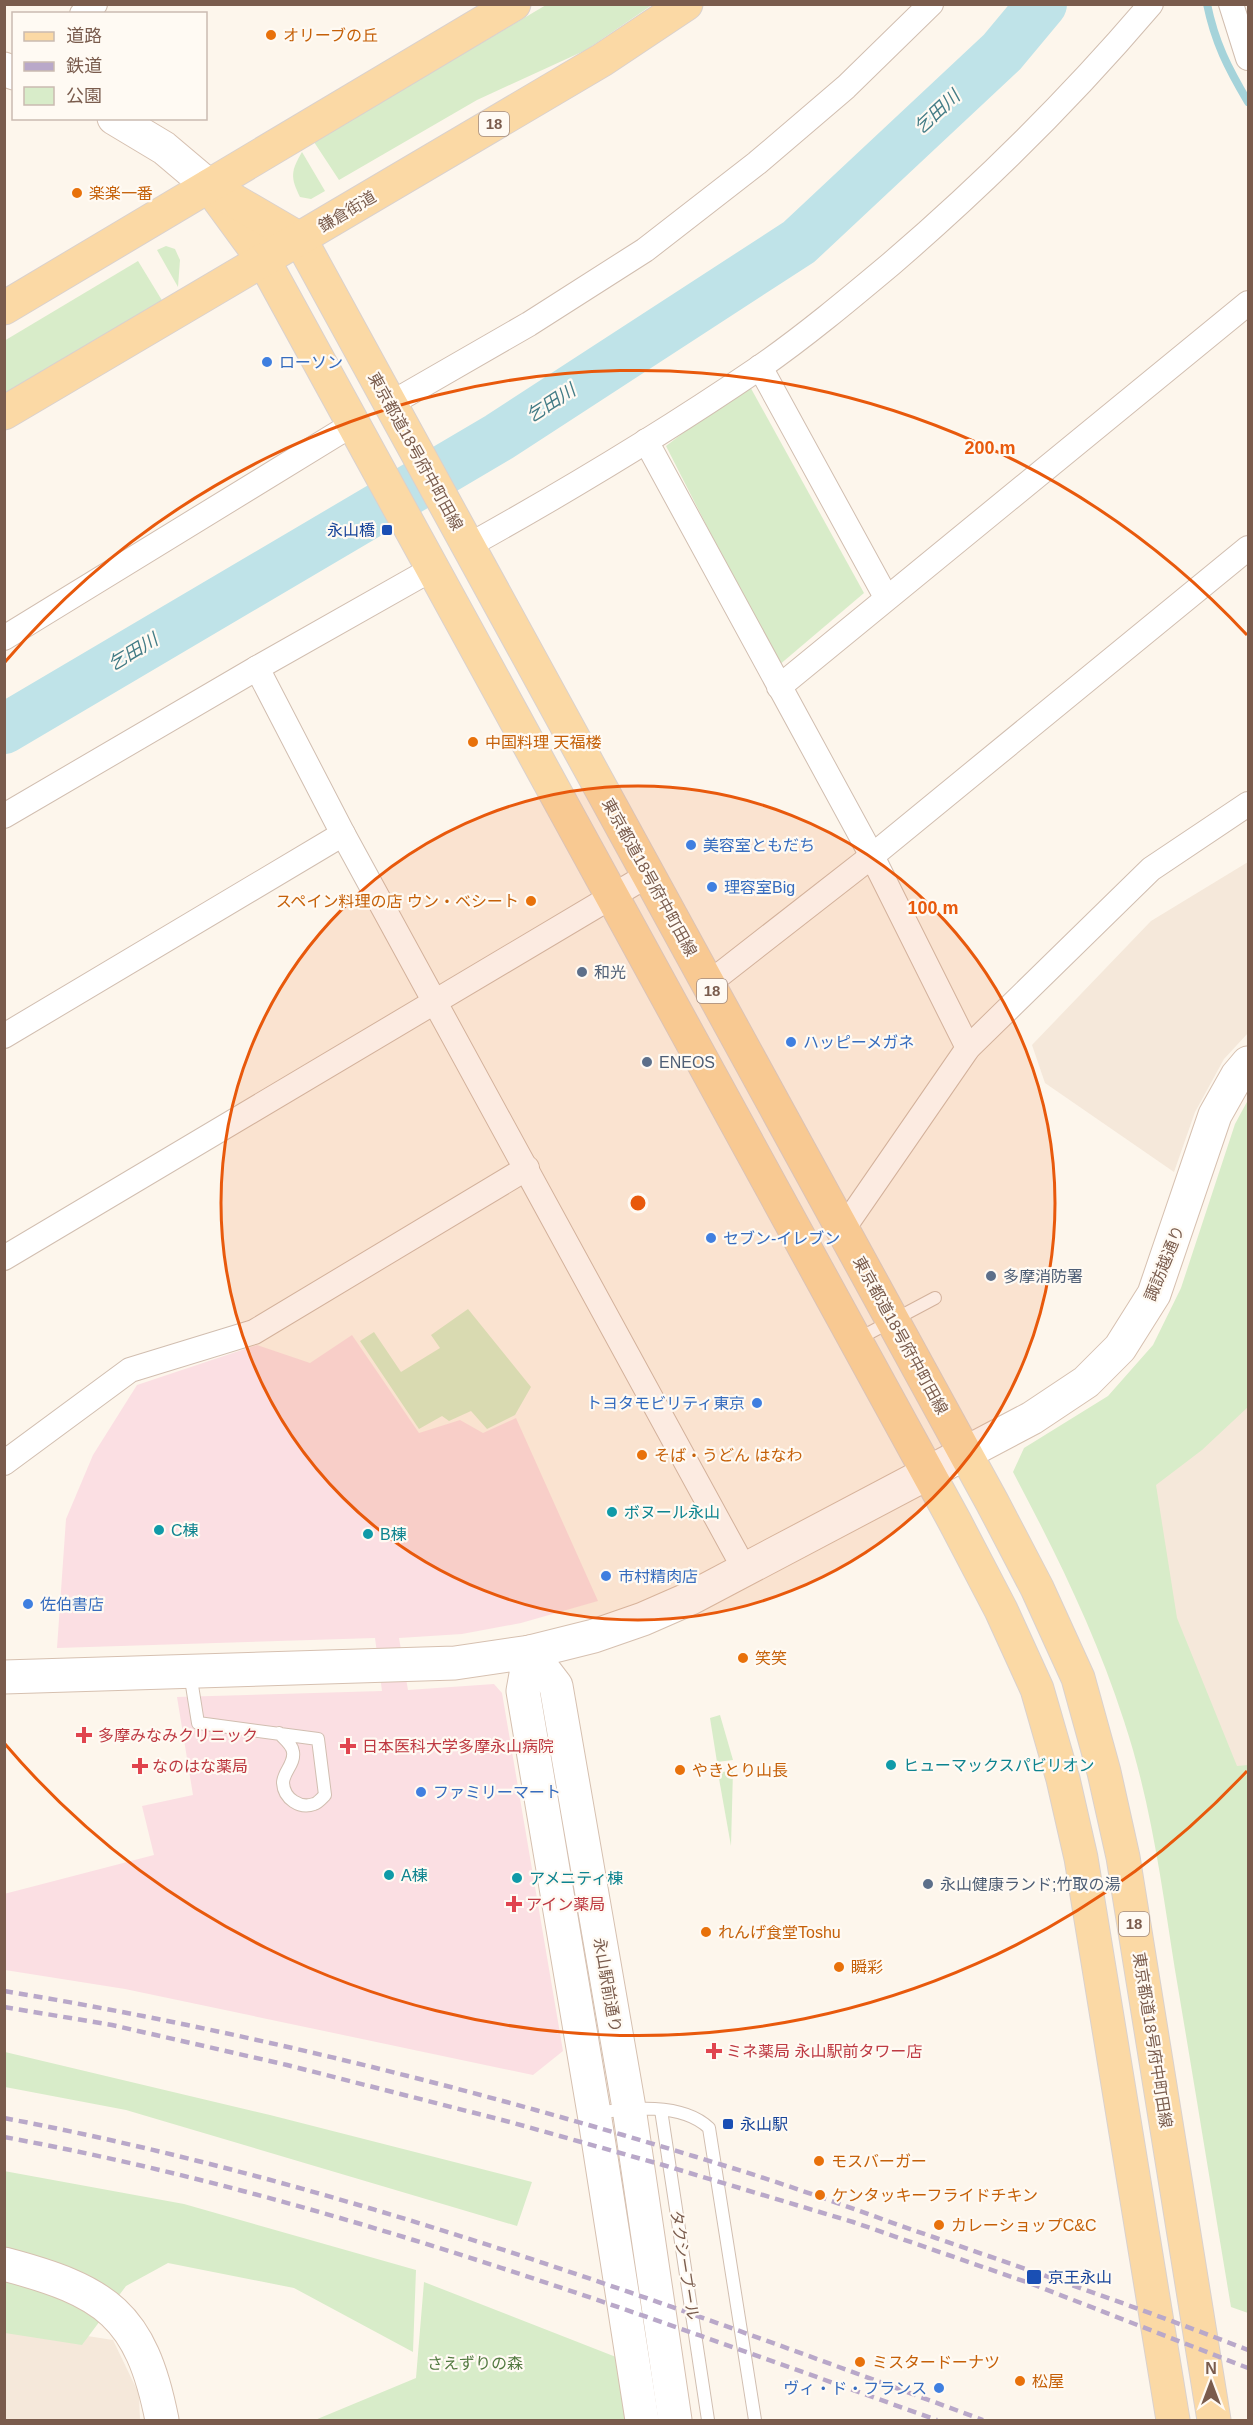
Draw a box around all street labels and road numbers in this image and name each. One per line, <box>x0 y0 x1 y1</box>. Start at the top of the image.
road number: 18 <box>479 112 509 136</box>
street label: 鎌倉街道 <box>315 188 379 235</box>
street label: 東京都道18号府中町田線 <box>365 369 466 533</box>
street label: 東京都道18号府中町田線 <box>599 795 700 959</box>
road number: 18 <box>697 979 727 1003</box>
street label: 諏訪越通り <box>1142 1223 1187 1303</box>
street label: 東京都道18号府中町田線 <box>850 1253 951 1417</box>
road number: 18 <box>1119 1912 1149 1936</box>
street label: 永山駅前通り <box>591 1936 624 2034</box>
street label: 東京都道18号府中町田線 <box>1130 1951 1175 2129</box>
street label: タクシープール <box>667 2209 702 2321</box>

